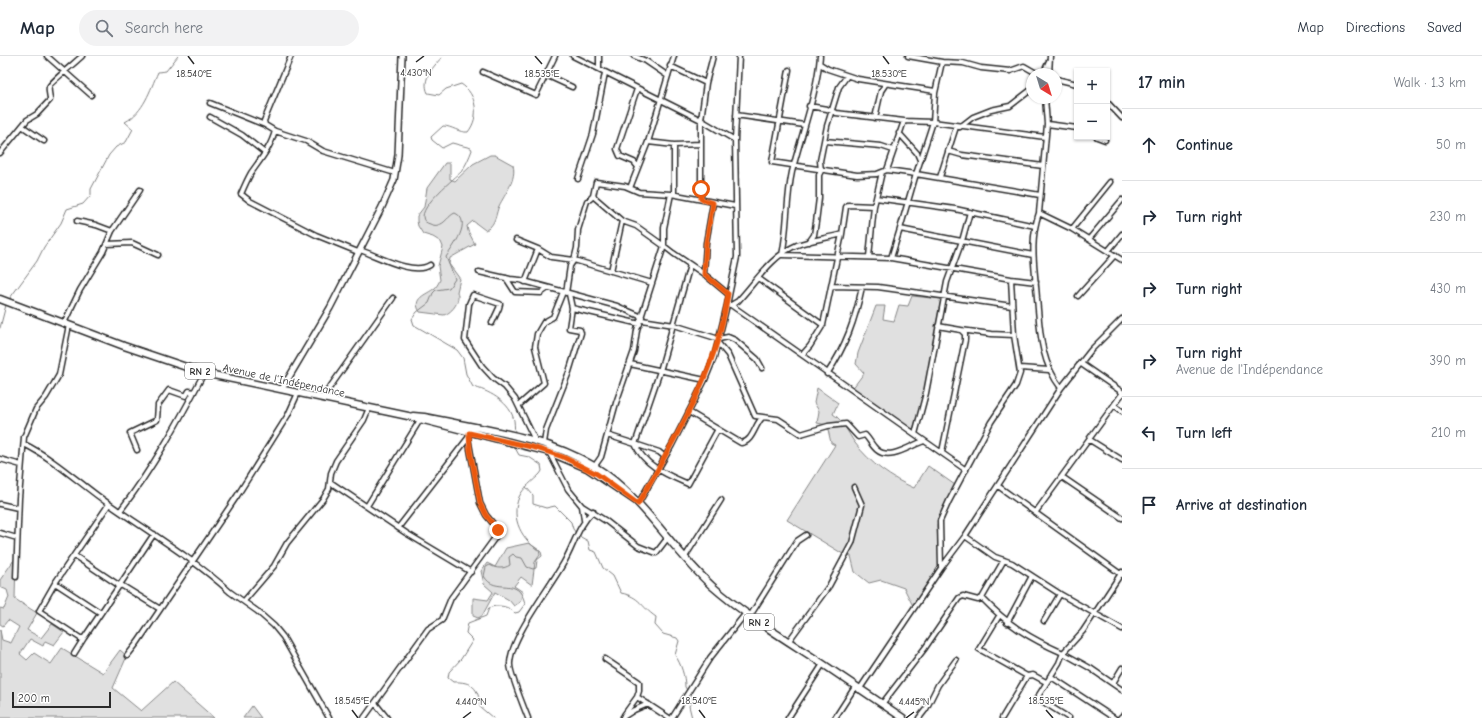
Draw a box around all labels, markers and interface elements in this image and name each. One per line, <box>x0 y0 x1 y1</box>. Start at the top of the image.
search box <box>79 10 359 46</box>
text: Map <box>20 17 55 39</box>
icon: search <box>93 17 115 39</box>
text: Search here <box>125 19 203 37</box>
text: Map <box>1297 19 1324 36</box>
text: Directions <box>1346 19 1405 36</box>
text: Saved <box>1427 19 1462 36</box>
text: 4.430°N <box>400 67 432 79</box>
text: 18.540°E <box>176 68 212 80</box>
text: 18.535°E <box>524 68 560 80</box>
text: 18.530°E <box>871 68 907 80</box>
north arrow <box>1026 68 1062 104</box>
map controls <box>1074 68 1110 140</box>
button: + <box>1074 68 1110 104</box>
text: 17 min <box>1138 73 1185 92</box>
text: Walk · 1.3 km <box>1394 75 1466 90</box>
button: − <box>1074 104 1110 140</box>
icon: ahead <box>1138 134 1160 156</box>
text: Continue <box>1176 136 1233 154</box>
text: 50 m <box>1436 137 1466 152</box>
route start <box>692 180 710 198</box>
icon: right <box>1138 206 1160 228</box>
text: Turn right <box>1176 208 1242 226</box>
text: 230 m <box>1430 209 1466 224</box>
icon: right <box>1138 278 1160 300</box>
text: Turn right <box>1176 280 1242 298</box>
text: 430 m <box>1430 281 1466 296</box>
text: Turn right <box>1176 344 1242 362</box>
icon: right <box>1138 350 1160 372</box>
text: 390 m <box>1430 353 1466 368</box>
street label: Avenue de l'Indépendance <box>222 361 347 400</box>
text: Avenue de l'Indépendance <box>1176 362 1323 377</box>
road number: RN 2 <box>185 363 215 379</box>
icon: left <box>1138 422 1160 444</box>
text: Turn left <box>1176 424 1232 442</box>
text: 210 m <box>1431 425 1466 440</box>
icon: arrive <box>1138 494 1160 516</box>
text: Arrive at destination <box>1176 496 1307 514</box>
route end <box>489 521 507 539</box>
road number: RN 2 <box>744 614 774 630</box>
scale bar <box>12 690 111 709</box>
text: 200 m <box>18 692 50 705</box>
text: 18.545°E <box>335 695 369 707</box>
text: 18.540°E <box>681 695 717 707</box>
text: 18.535°E <box>1028 695 1064 707</box>
text: 4.440°N <box>455 696 487 708</box>
text: 4.445°N <box>899 696 929 708</box>

